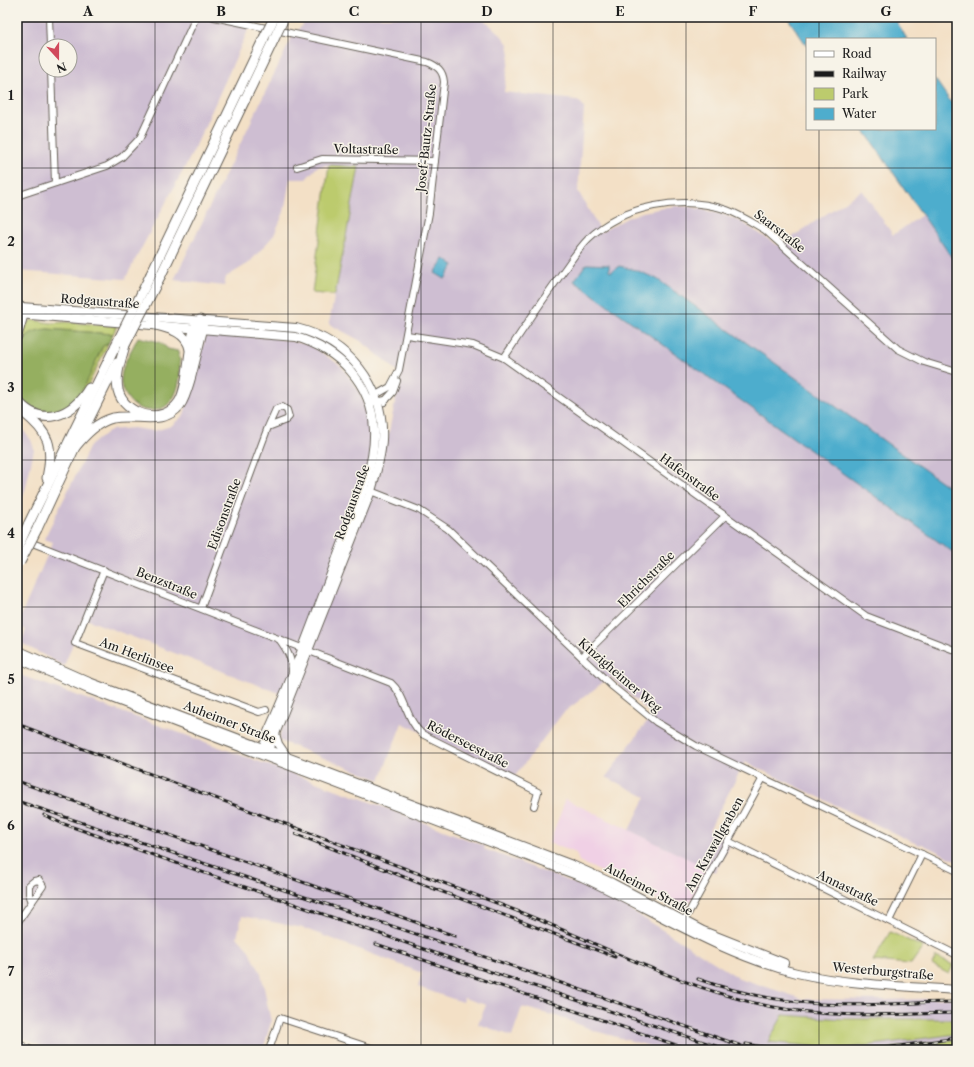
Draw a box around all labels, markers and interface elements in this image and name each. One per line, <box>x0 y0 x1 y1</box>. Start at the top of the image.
text: A <box>82 3 94 19</box>
text: B <box>216 3 226 19</box>
text: C <box>349 3 359 19</box>
text: D <box>481 3 493 19</box>
text: E <box>615 3 625 19</box>
text: F <box>749 3 758 19</box>
text: G <box>880 3 892 19</box>
north arrow <box>38 38 78 78</box>
legend <box>806 38 936 130</box>
text: Road <box>842 46 872 61</box>
text: N <box>54 59 69 76</box>
text: Railway <box>842 66 887 81</box>
street label: Josef-Bautz-Straße <box>413 83 439 195</box>
text: Park <box>842 86 869 101</box>
text: 1 <box>8 87 14 103</box>
text: Water <box>841 106 876 121</box>
street label: Voltastraße <box>332 141 399 157</box>
street label: Saarstraße <box>751 206 809 256</box>
text: 2 <box>7 233 15 249</box>
street label: Rodgaustraße <box>60 291 140 311</box>
text: 3 <box>7 379 15 395</box>
street label: Hafenstraße <box>657 450 723 504</box>
street label: Rodgaustraße <box>331 462 373 542</box>
street label: Edisonstraße <box>204 476 244 552</box>
text: 4 <box>7 525 15 541</box>
street label: Ehrichstraße <box>615 547 678 610</box>
street label: Benzstraße <box>134 564 200 602</box>
street label: Am Herlinsee <box>97 634 177 676</box>
street label: Kinzigheimer Weg <box>575 635 665 716</box>
text: 5 <box>7 671 15 687</box>
street label: Auheimer Straße <box>181 697 279 747</box>
street label: Röderseestraße <box>425 717 512 771</box>
street label: Am Krawallgraben <box>681 794 746 895</box>
text: 6 <box>7 817 15 833</box>
street label: Auheimer Straße <box>601 859 696 919</box>
street label: Annastraße <box>814 866 881 909</box>
street label: Westerburgstraße <box>831 959 935 983</box>
text: 7 <box>8 963 15 979</box>

